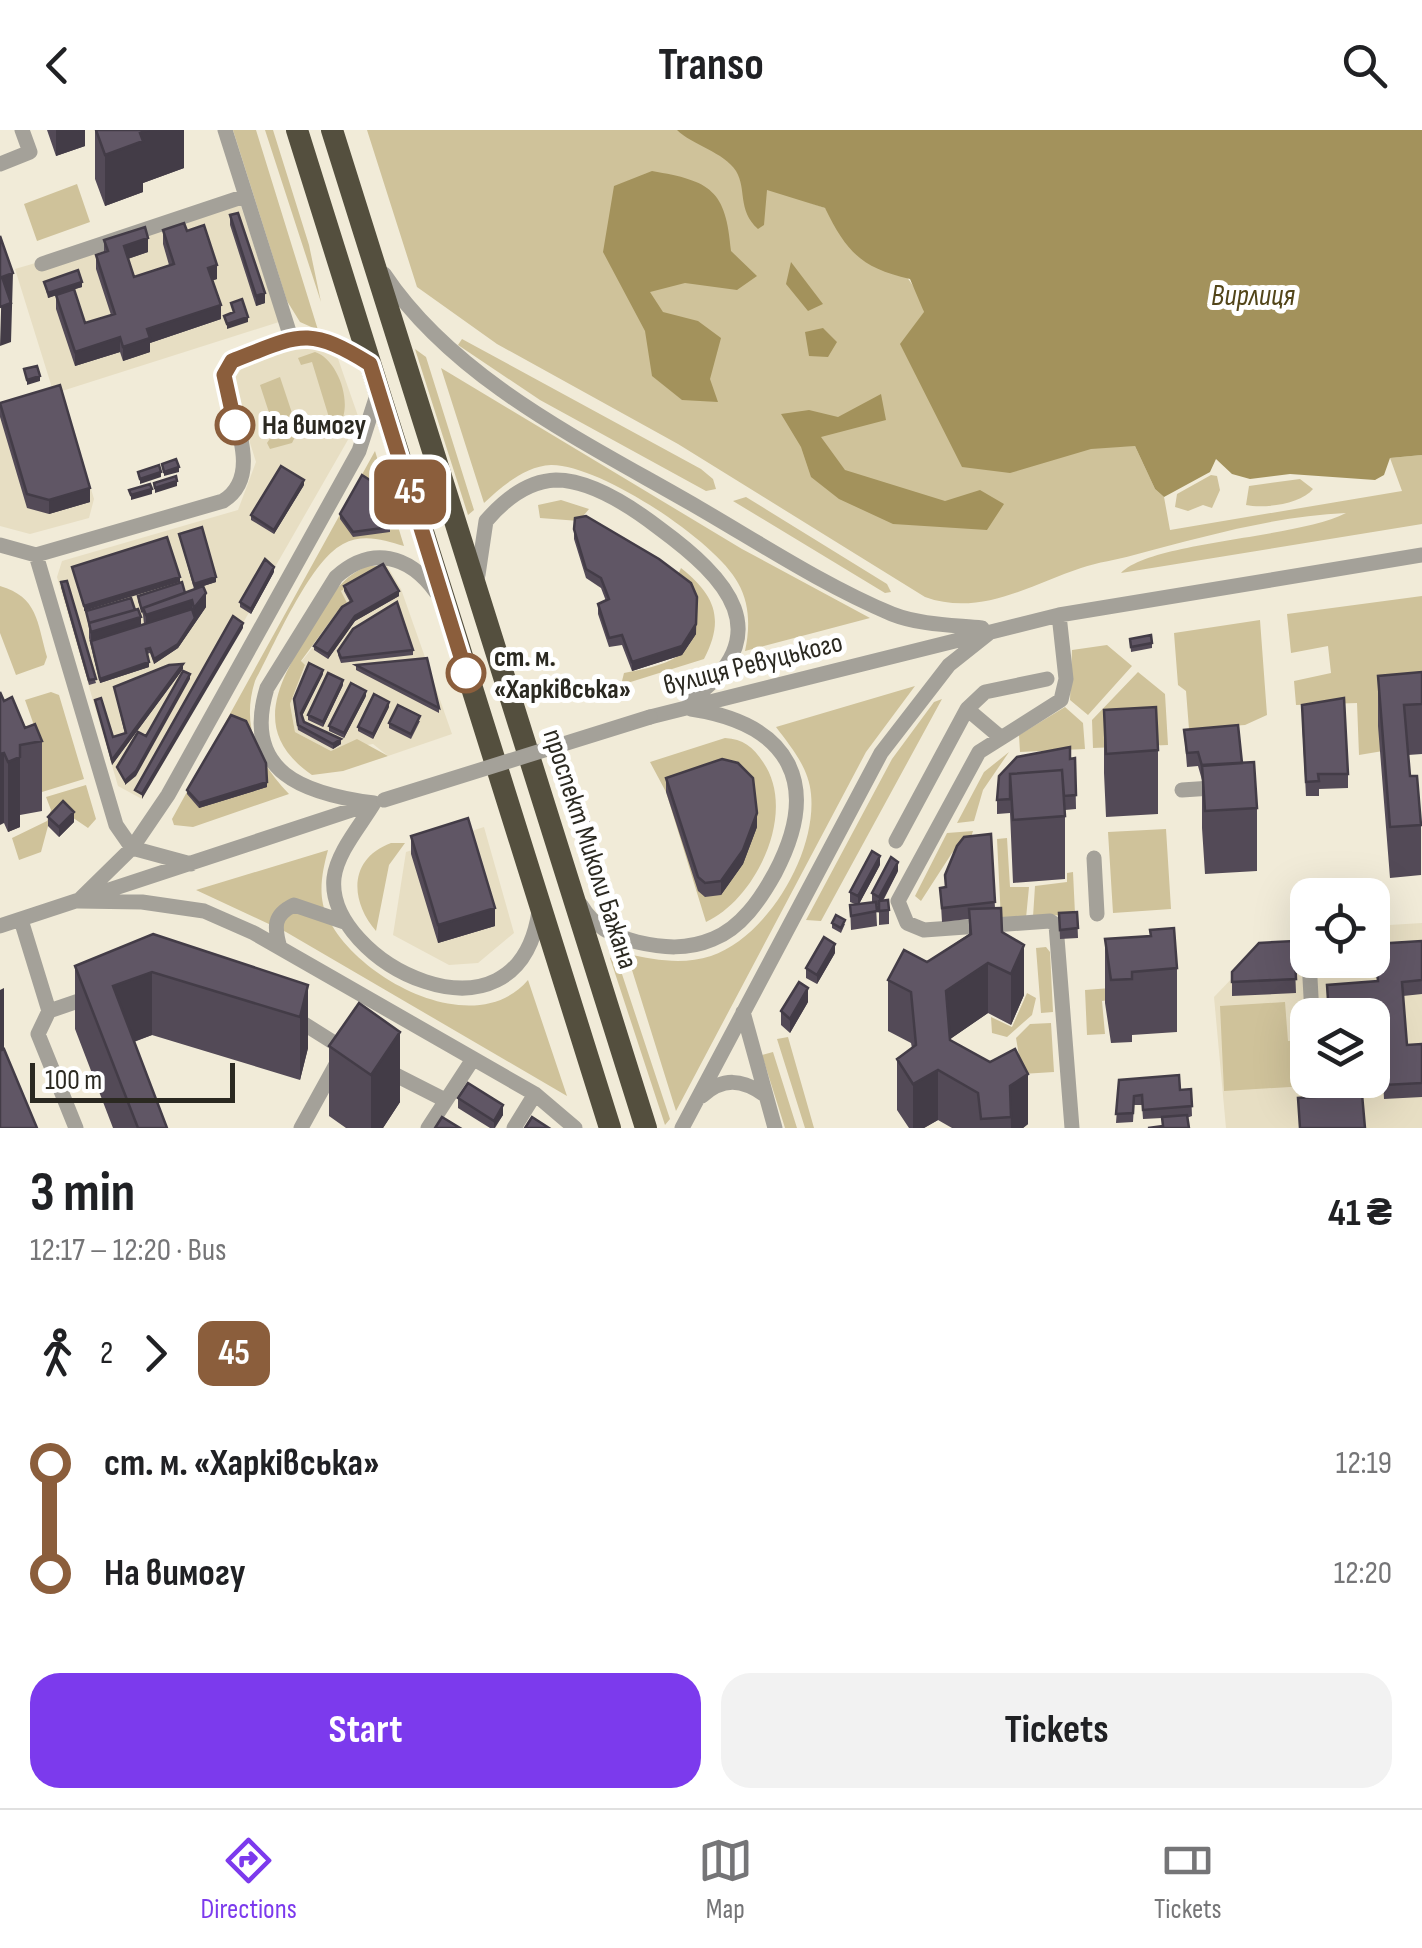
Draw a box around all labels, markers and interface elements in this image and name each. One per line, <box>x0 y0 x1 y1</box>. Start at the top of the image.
icon: back <box>30 38 85 93</box>
text: Transo <box>658 38 764 93</box>
icon: search <box>1337 38 1392 93</box>
water label: Вирлиця <box>1211 278 1295 314</box>
marker: На вимогу <box>216 406 254 444</box>
place label: На вимогу <box>262 409 367 442</box>
line badge: 45 <box>365 460 455 524</box>
text: 45 <box>394 471 426 514</box>
street label: вулиця Ревуцького <box>660 626 846 702</box>
place label: ст. м. «Харківська» <box>494 641 631 706</box>
marker: ст. м. «Харківська» <box>447 654 485 692</box>
street label: проспект Миколи Бажана <box>536 725 644 973</box>
map controls <box>1290 878 1390 1098</box>
button: locate <box>1290 878 1390 978</box>
button: layers <box>1290 998 1390 1098</box>
scale bar <box>30 1058 235 1103</box>
text: 100 m <box>45 1064 102 1097</box>
text: 3 min <box>30 1160 135 1227</box>
text: 41 ₴ <box>1328 1191 1392 1236</box>
text: 12:17 – 12:20 · Bus <box>30 1231 227 1270</box>
icon: walk <box>30 1326 85 1381</box>
icon: forward <box>128 1326 183 1381</box>
text: 45 <box>218 1332 250 1375</box>
text: 2 <box>100 1334 113 1373</box>
text: ст. м. «Харківська» <box>104 1441 380 1486</box>
text: 12:19 <box>1336 1444 1392 1483</box>
text: На вимогу <box>104 1551 245 1596</box>
text: 12:20 <box>1334 1554 1392 1593</box>
button: Start <box>30 1673 701 1788</box>
button: Tickets <box>721 1673 1392 1788</box>
tab: Directions <box>201 1833 297 1926</box>
tab: Map <box>698 1833 753 1926</box>
tab: Tickets <box>1154 1833 1221 1926</box>

